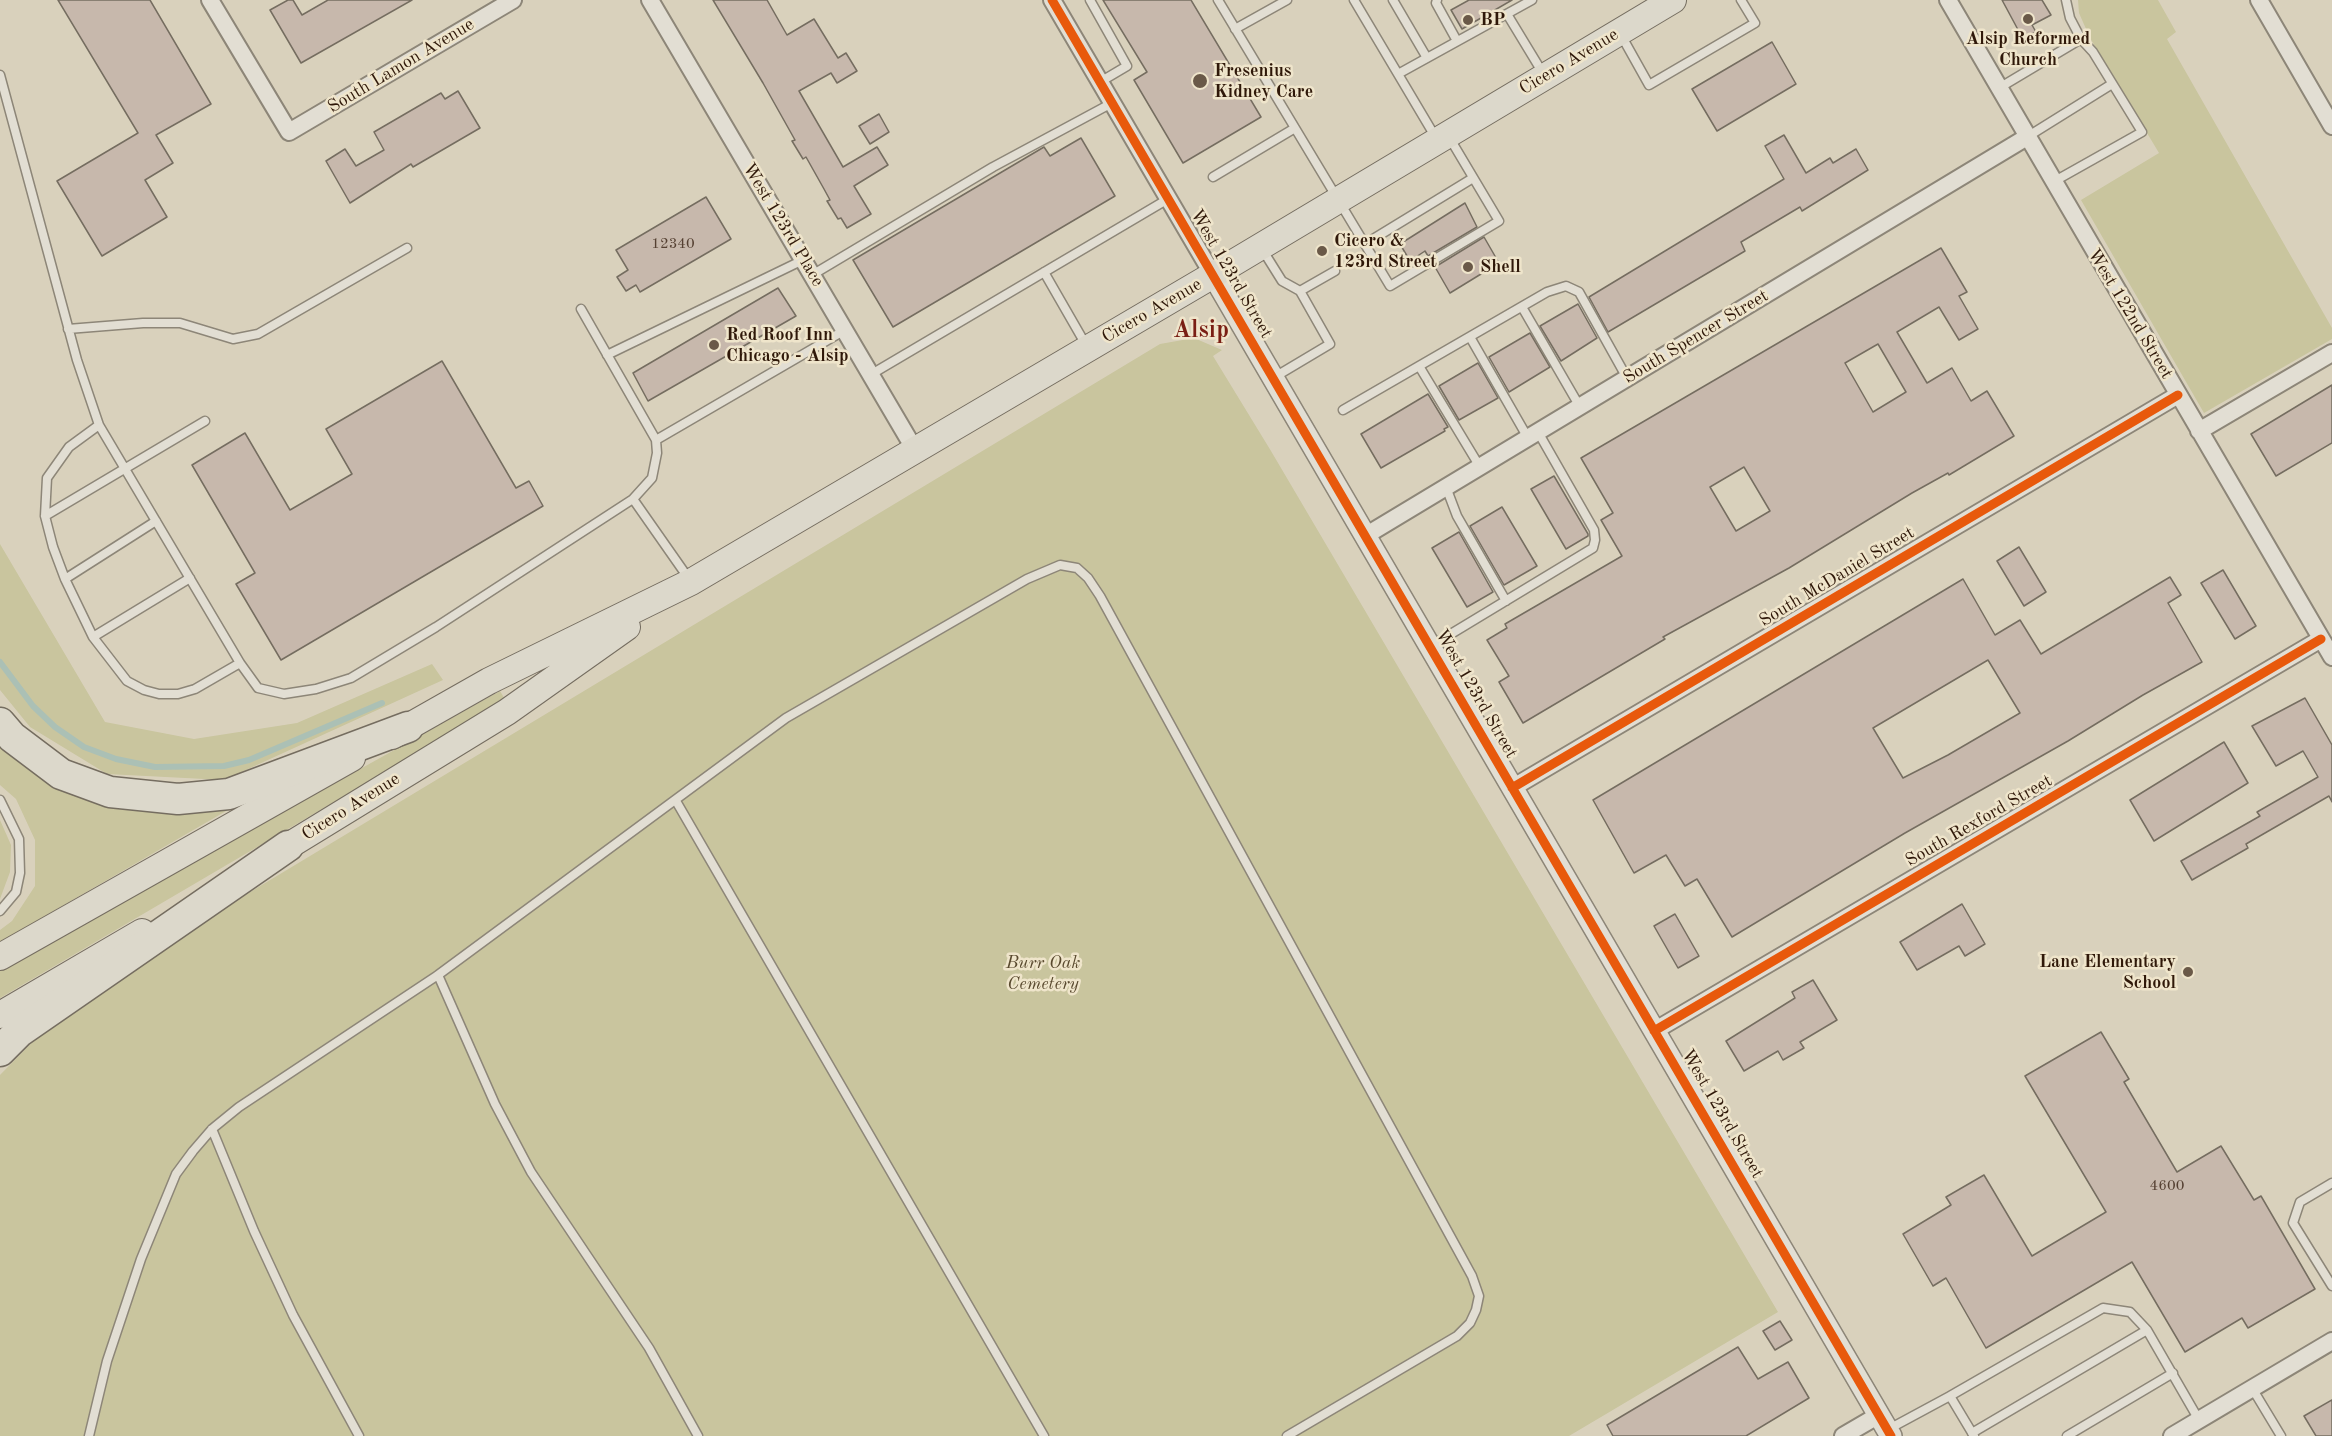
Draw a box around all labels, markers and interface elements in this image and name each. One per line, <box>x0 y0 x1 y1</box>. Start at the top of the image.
place label: BP <box>1480 9 1505 31</box>
marker: Alsip Reformed Church <box>2021 12 2035 26</box>
marker: BP <box>1461 13 1475 27</box>
street label: South Lamon Avenue <box>324 14 478 118</box>
street label: Cicero Avenue <box>1516 24 1622 100</box>
place label: Alsip Reformed Church <box>1966 28 2090 70</box>
place label: Fresenius Kidney Care <box>1214 60 1313 103</box>
marker: Fresenius Kidney Care <box>1191 72 1209 90</box>
street label: West 123rd Place <box>738 159 828 291</box>
street label: West 123rd Street <box>1185 205 1277 343</box>
place label: Cicero & 123rd Street <box>1334 230 1437 272</box>
house number: 12340 <box>651 235 695 253</box>
marker: Cicero & 123rd Street <box>1315 244 1329 258</box>
street label: West 122nd Street <box>2083 245 2177 383</box>
place label: Shell <box>1480 256 1521 278</box>
marker: Shell <box>1461 260 1475 274</box>
street label: Cicero Avenue <box>1098 274 1206 348</box>
street label: South Spencer Street <box>1619 285 1773 389</box>
district label: Alsip <box>1173 317 1229 345</box>
place label: Red Roof Inn Chicago - Alsip <box>726 324 849 366</box>
marker: Red Roof Inn Chicago - Alsip <box>707 338 721 352</box>
street label: South McDaniel Street <box>1756 522 1918 632</box>
street label: West 123rd Street <box>1430 625 1522 763</box>
street label: Cicero Avenue <box>298 768 404 846</box>
street label: South Rexford Street <box>1902 770 2056 872</box>
place label: Lane Elementary School <box>2039 951 2176 994</box>
park label: Burr Oak Cemetery <box>1006 952 1080 994</box>
marker: Lane Elementary School <box>2181 965 2195 979</box>
street label: West 123rd Street <box>1676 1045 1768 1183</box>
house number: 4600 <box>2150 1177 2184 1195</box>

